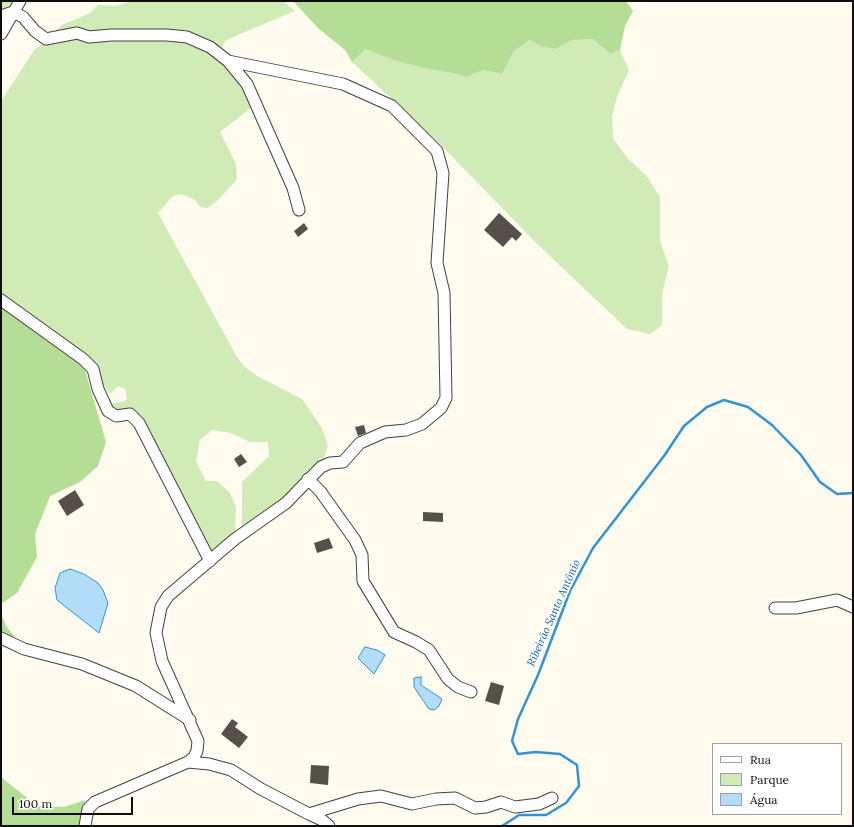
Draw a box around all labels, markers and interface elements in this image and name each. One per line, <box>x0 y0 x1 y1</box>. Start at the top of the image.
water label: Ribeirão Santo Antônio <box>524 558 584 668</box>
legend <box>712 743 842 815</box>
text: Rua <box>750 752 771 767</box>
text: Parque <box>750 772 789 787</box>
scale bar <box>14 789 135 815</box>
text: Água <box>750 792 778 807</box>
text: 100 m <box>19 796 52 811</box>

